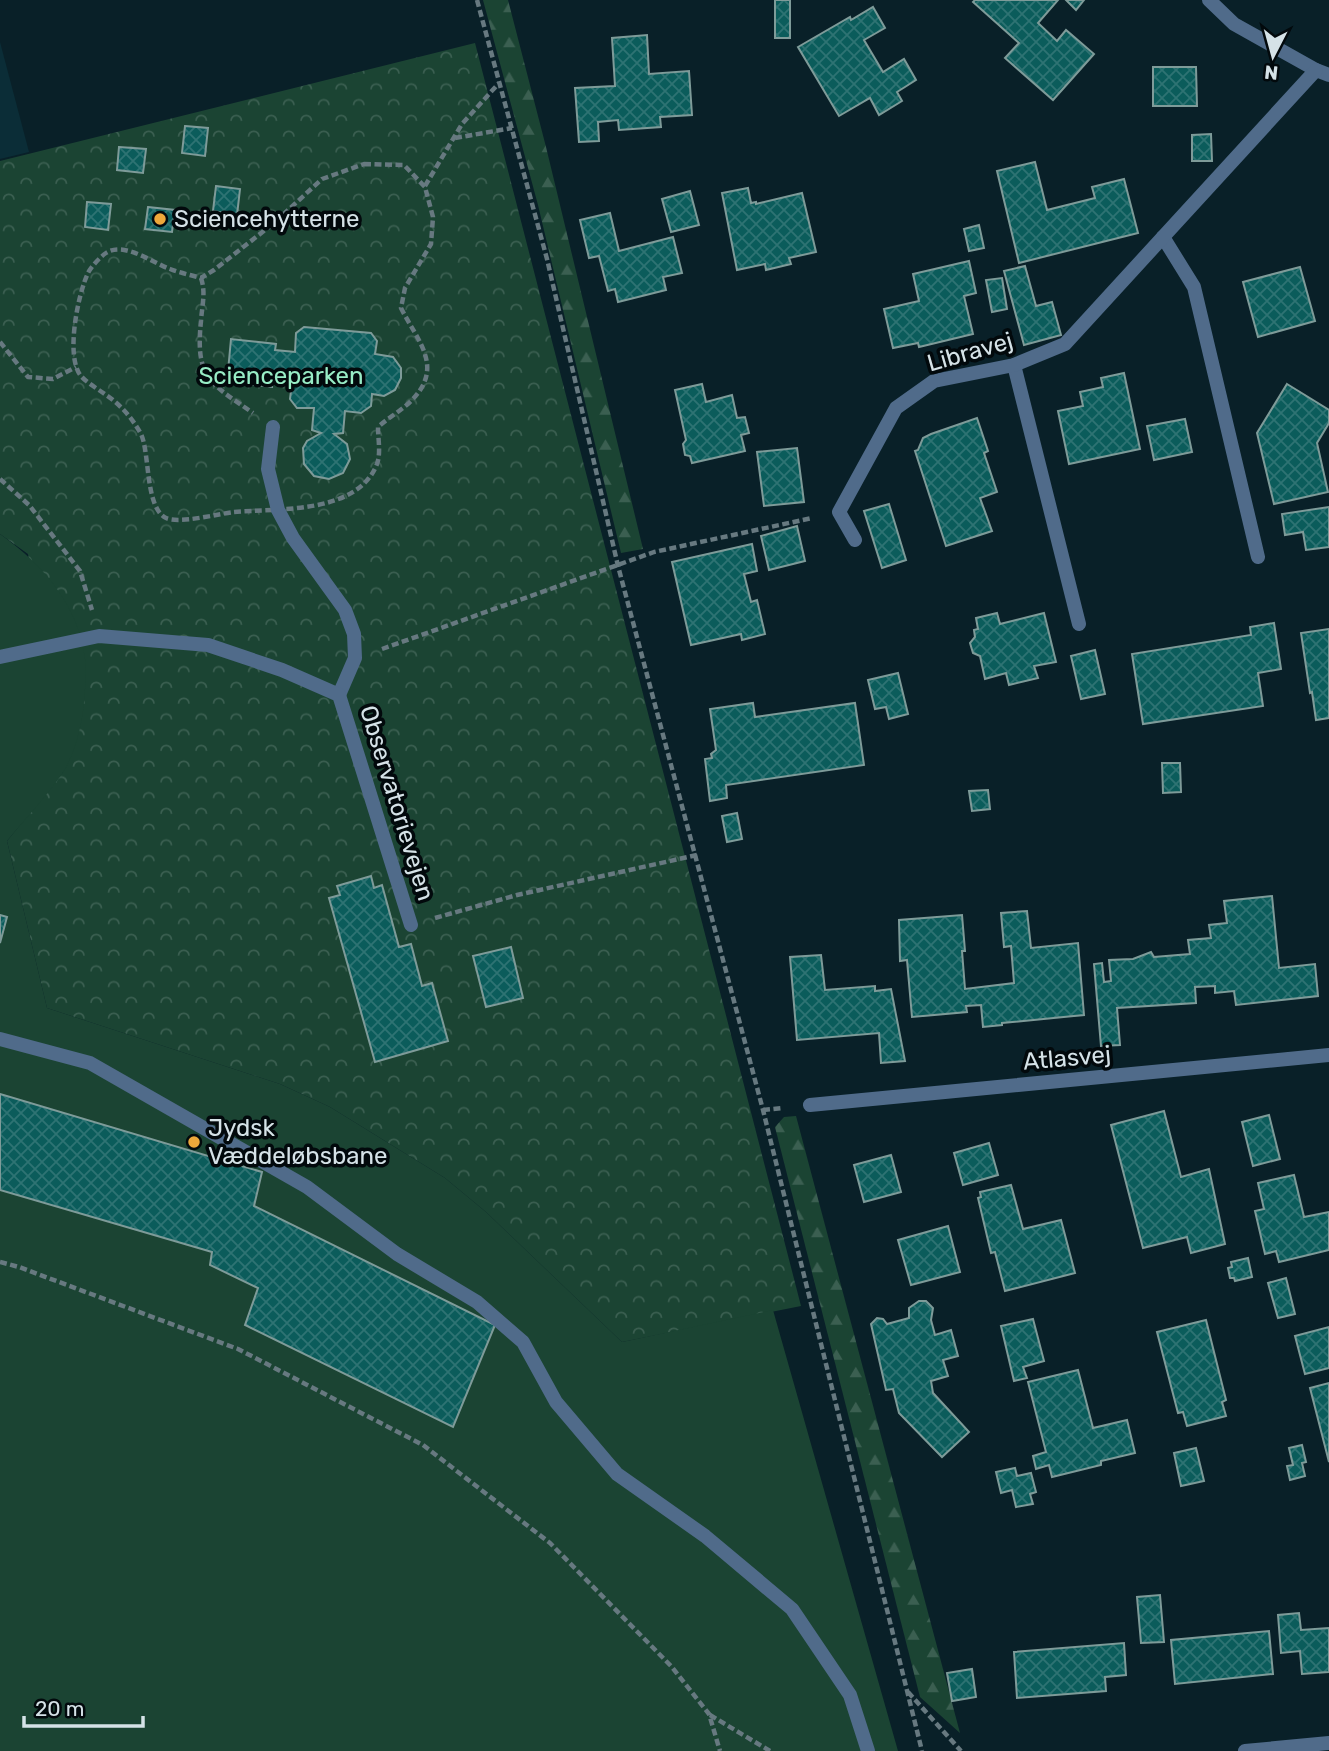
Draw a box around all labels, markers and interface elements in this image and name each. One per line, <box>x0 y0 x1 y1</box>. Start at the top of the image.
north arrow <box>1238 21 1308 91</box>
text: N <box>1263 60 1279 85</box>
place label: Sciencehytterne <box>174 205 359 233</box>
marker: Sciencehytterne <box>152 211 168 227</box>
street label: Libravej <box>924 326 1016 378</box>
park label: Scienceparken <box>198 362 364 390</box>
street label: Observatorievejen <box>354 702 440 904</box>
street label: Atlasvej <box>1022 1040 1112 1076</box>
place label: Jydsk Væddeløbsbane <box>208 1114 387 1170</box>
marker: Jydsk Væddeløbsbane <box>186 1134 202 1150</box>
scale bar <box>24 1684 144 1728</box>
text: 20 m <box>35 1696 84 1721</box>

